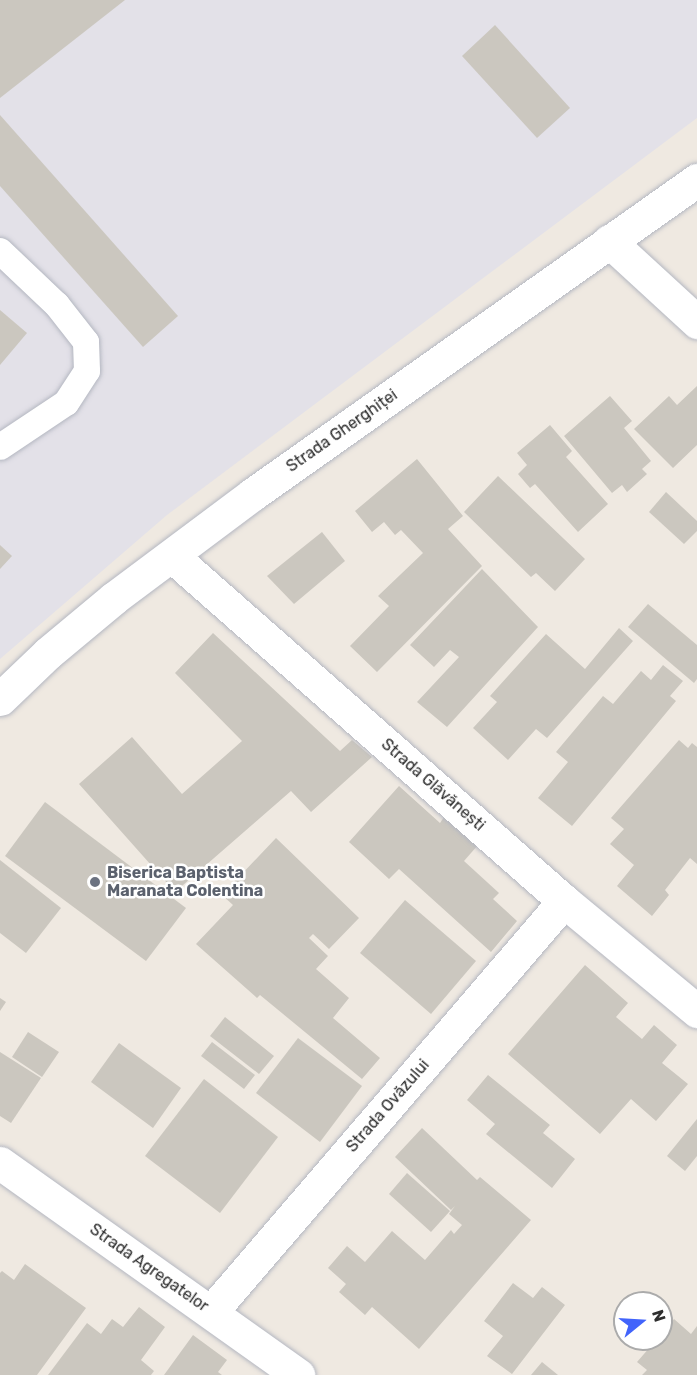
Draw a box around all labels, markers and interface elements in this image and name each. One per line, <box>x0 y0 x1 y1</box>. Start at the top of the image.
street label: Strada Gherghiței <box>283 386 401 476</box>
street label: Strada Glăvănești <box>377 735 489 835</box>
place label: Biserica Baptista Maranata Colentina <box>107 863 263 901</box>
marker: Biserica Baptista Maranata Colentina <box>88 875 102 889</box>
street label: Strada Ovăzului <box>342 1056 434 1156</box>
street label: Strada Agregatelor <box>86 1220 212 1316</box>
north arrow <box>613 1291 673 1351</box>
text: N <box>648 1307 670 1324</box>

